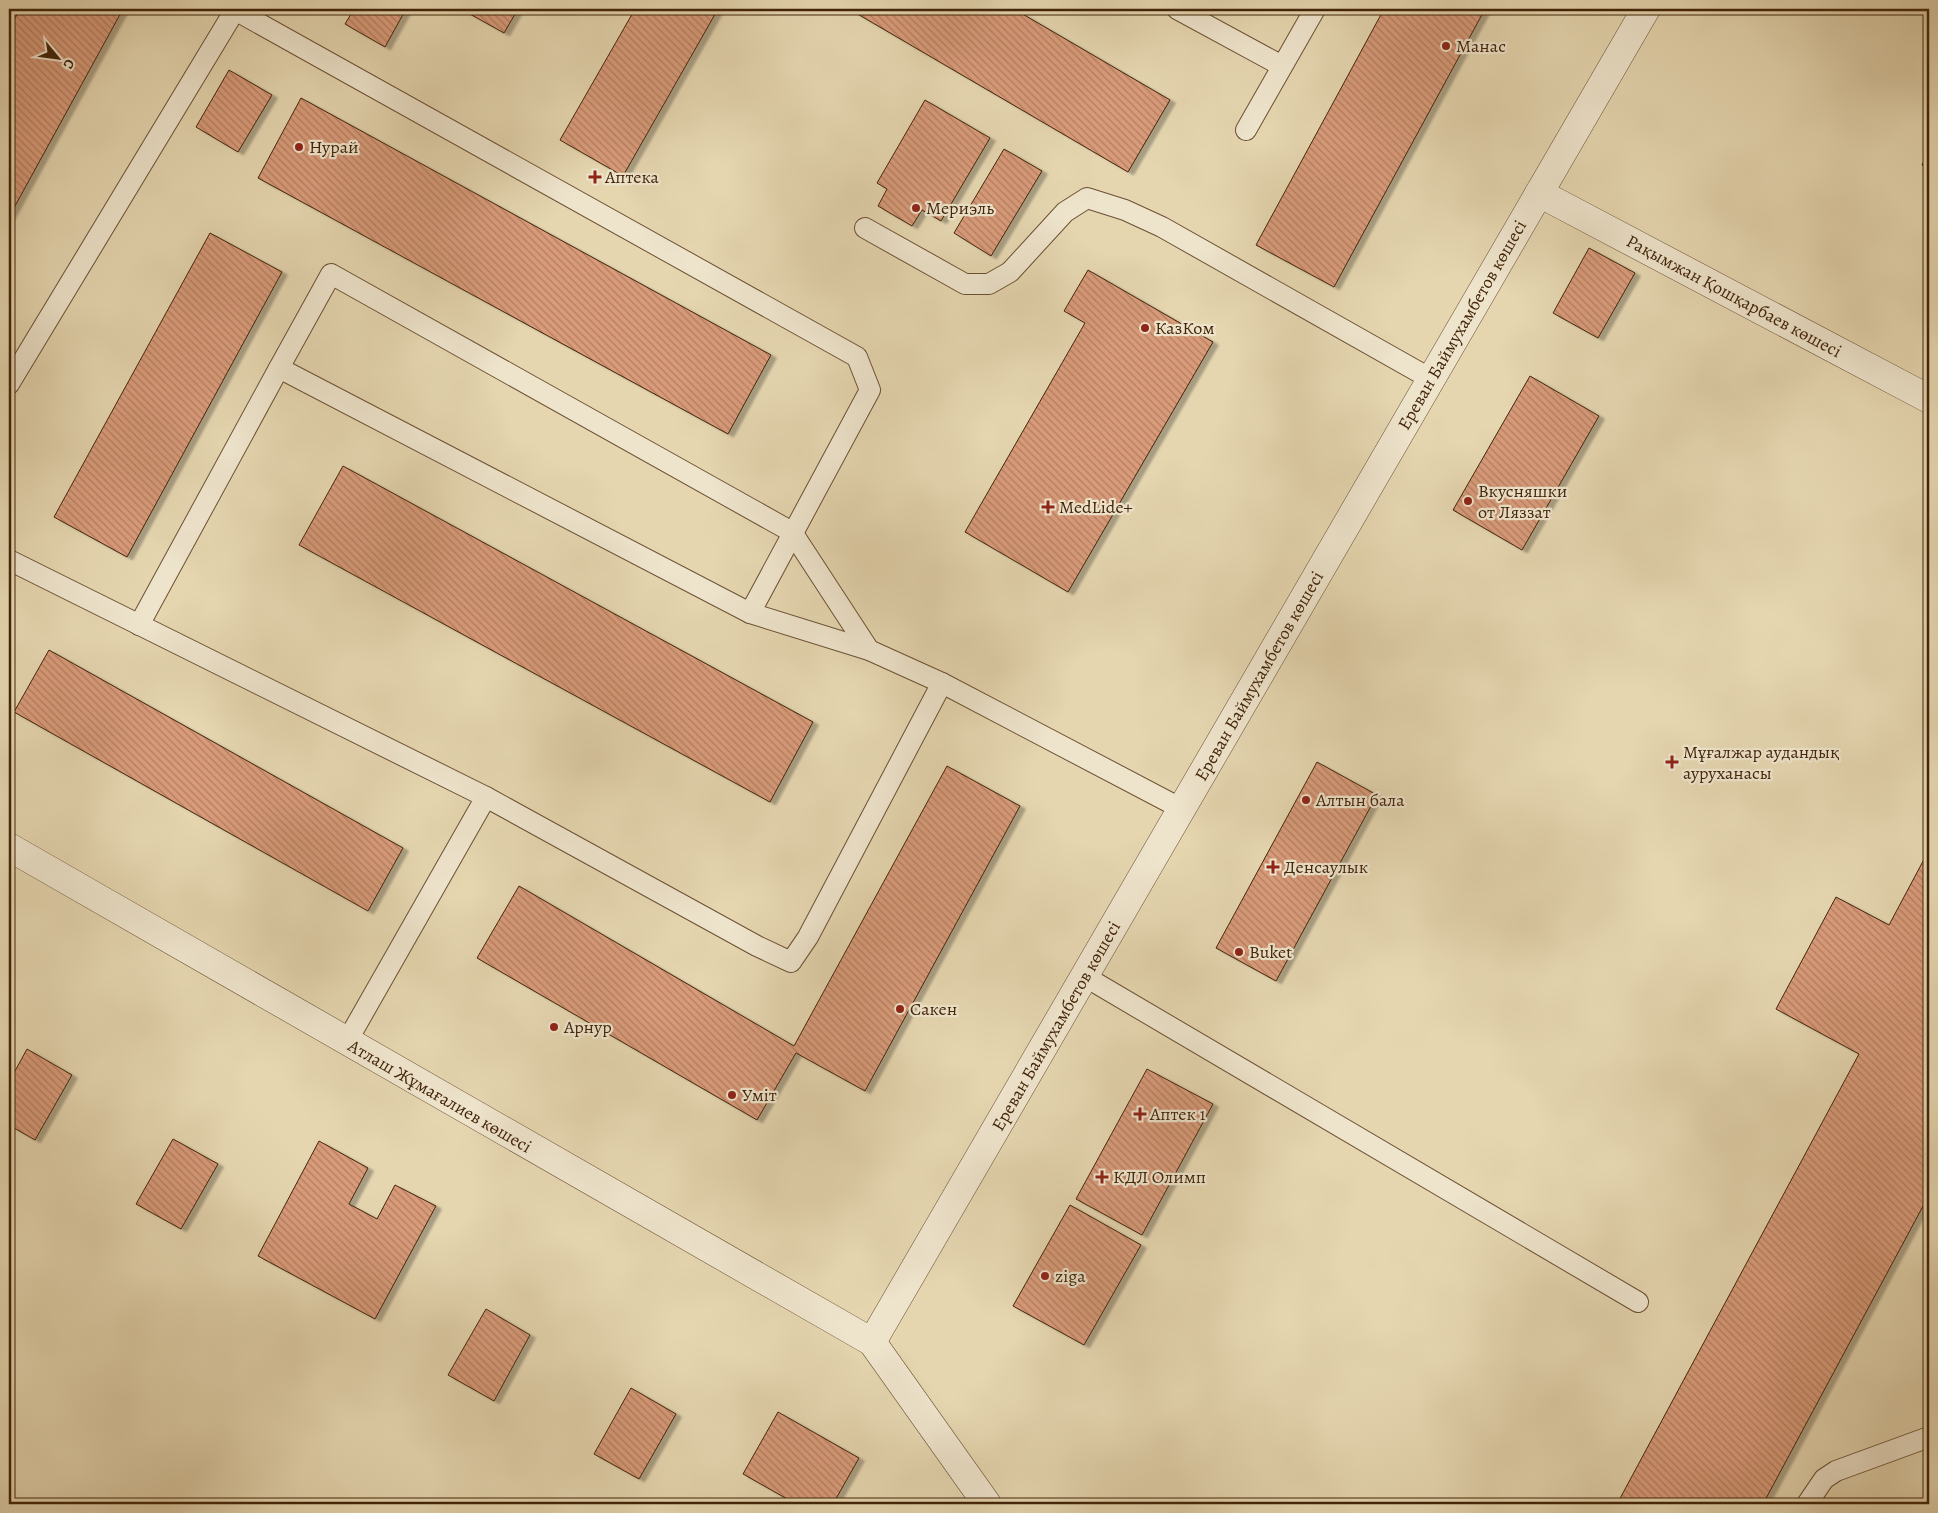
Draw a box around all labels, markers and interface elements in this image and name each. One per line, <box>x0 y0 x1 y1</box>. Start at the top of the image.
north arrow <box>32 32 82 82</box>
place label: Манас <box>1456 34 1506 58</box>
marker: Манас <box>1440 40 1452 52</box>
text: С <box>58 56 79 73</box>
place label: Нурай <box>309 135 359 159</box>
marker: Нурай <box>293 141 305 153</box>
place label: Аптека <box>604 165 660 189</box>
marker: Аптека <box>589 171 601 183</box>
place label: Мериэль <box>926 196 994 220</box>
marker: Мериэль <box>910 202 922 214</box>
street label: Ереван Баймухамбетов көшесі <box>1392 216 1532 434</box>
street label: Рақымжан Қошқарбаев көшесі <box>1622 229 1846 363</box>
place label: КазКом <box>1155 316 1214 340</box>
marker: КазКом <box>1139 322 1151 334</box>
place label: Вкусняшки от Ляззат <box>1478 479 1567 524</box>
place label: MedLide+ <box>1059 495 1133 519</box>
marker: Вкусняшки от Ляззат <box>1462 495 1474 507</box>
marker: MedLide+ <box>1041 500 1055 514</box>
street label: Ереван Баймухамбетов көшесі <box>1189 567 1329 785</box>
place label: Мұғалжар аудандық ауруханасы <box>1683 740 1840 785</box>
marker: Мұғалжар аудандық ауруханасы <box>1665 755 1679 769</box>
place label: Алтын бала <box>1315 788 1405 812</box>
marker: Алтын бала <box>1300 794 1312 806</box>
place label: Денсаулык <box>1284 855 1368 879</box>
marker: Денсаулык <box>1266 860 1280 874</box>
street label: Ереван Баймухамбетов көшесі <box>986 917 1126 1135</box>
place label: Buket <box>1249 940 1292 964</box>
marker: Buket <box>1233 946 1245 958</box>
place label: Сакен <box>910 997 957 1021</box>
marker: Сакен <box>894 1003 906 1015</box>
place label: Арнур <box>563 1015 612 1039</box>
marker: Арнур <box>548 1021 560 1033</box>
street label: Атлаш Жұмағалиев көшесі <box>343 1033 536 1158</box>
place label: Умiт <box>742 1083 777 1107</box>
marker: Умiт <box>726 1089 738 1101</box>
place label: Аптек 1 <box>1149 1102 1206 1126</box>
marker: Аптек 1 <box>1134 1108 1146 1120</box>
place label: КДЛ Олимп <box>1113 1165 1206 1189</box>
marker: КДЛ Олимп <box>1095 1170 1109 1184</box>
place label: ziga <box>1055 1264 1086 1288</box>
marker: ziga <box>1039 1270 1051 1282</box>

